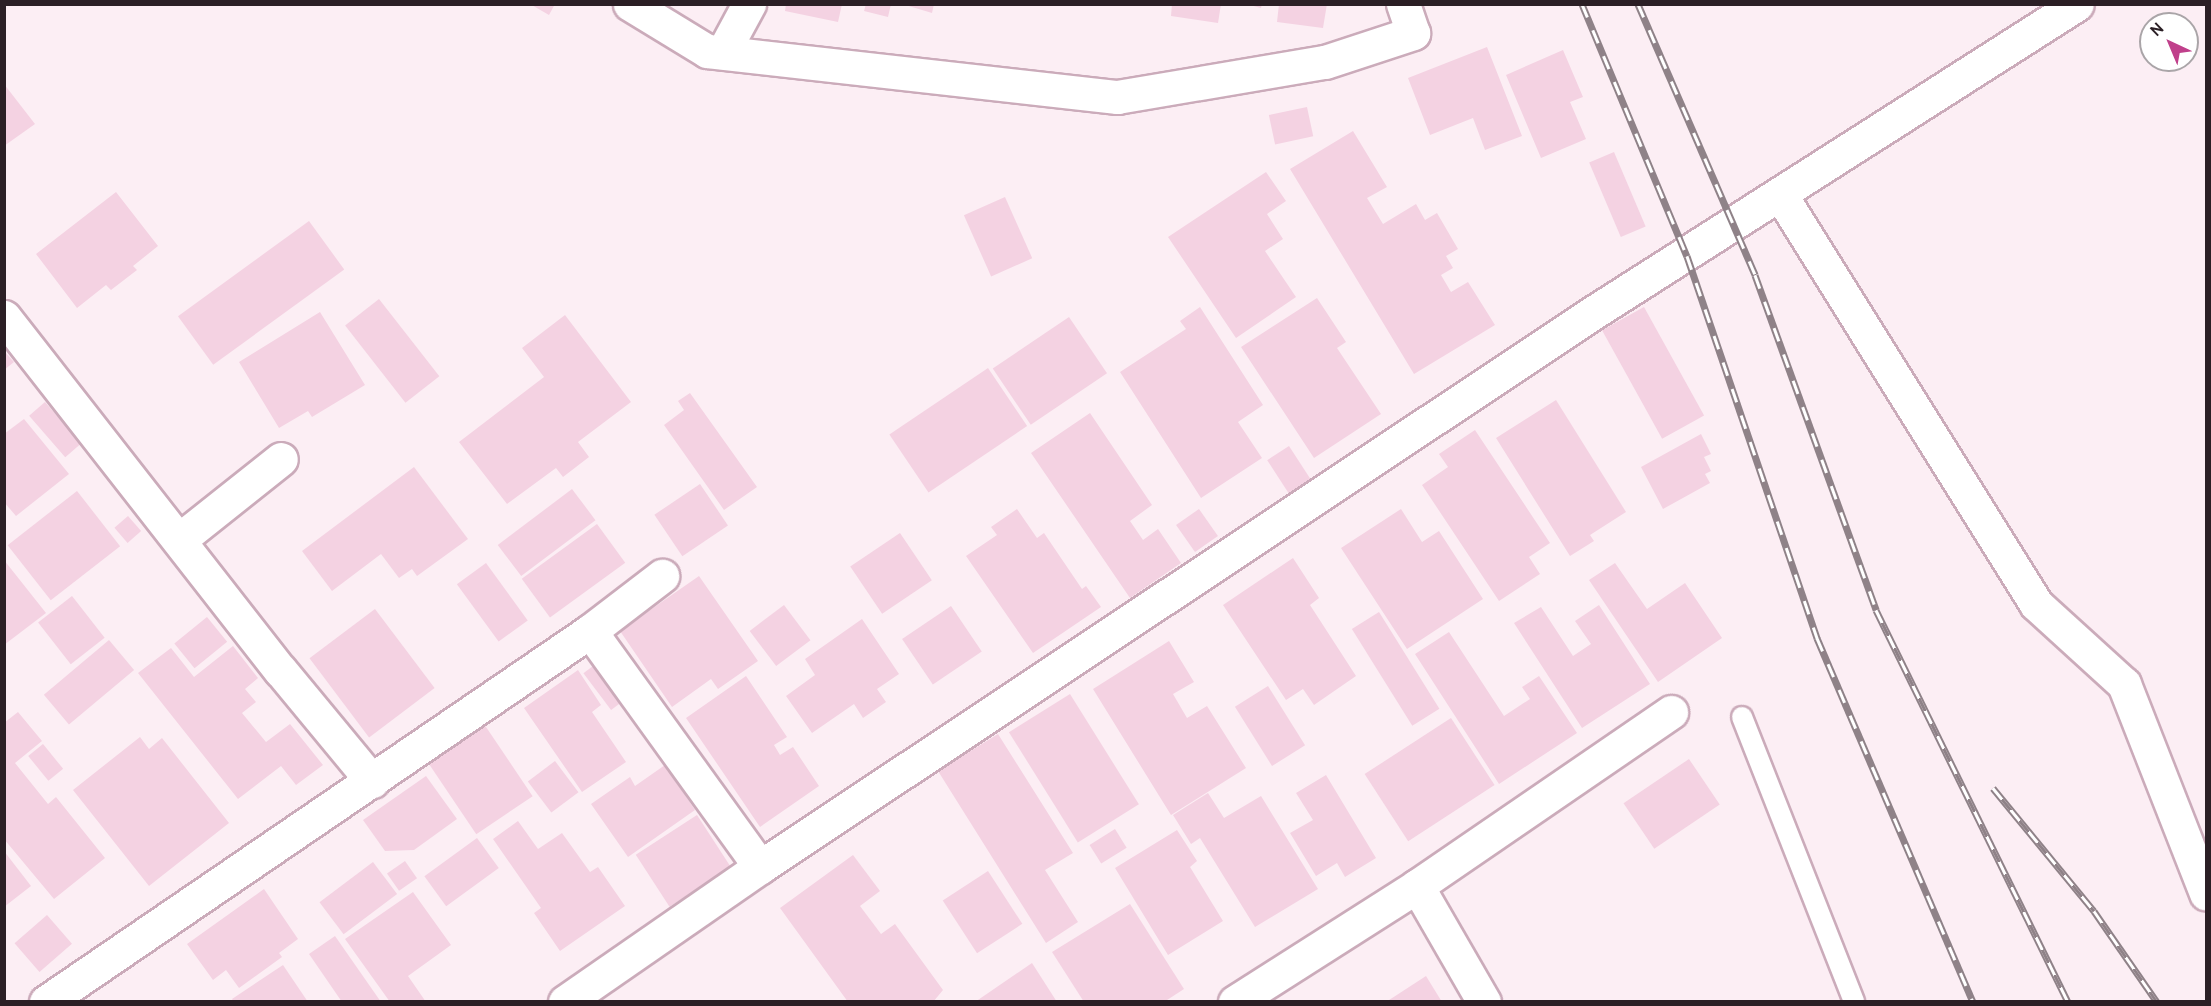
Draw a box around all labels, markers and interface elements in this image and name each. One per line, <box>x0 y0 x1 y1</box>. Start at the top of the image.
north arrow <box>2139 12 2199 72</box>
text: N <box>2147 19 2169 42</box>

